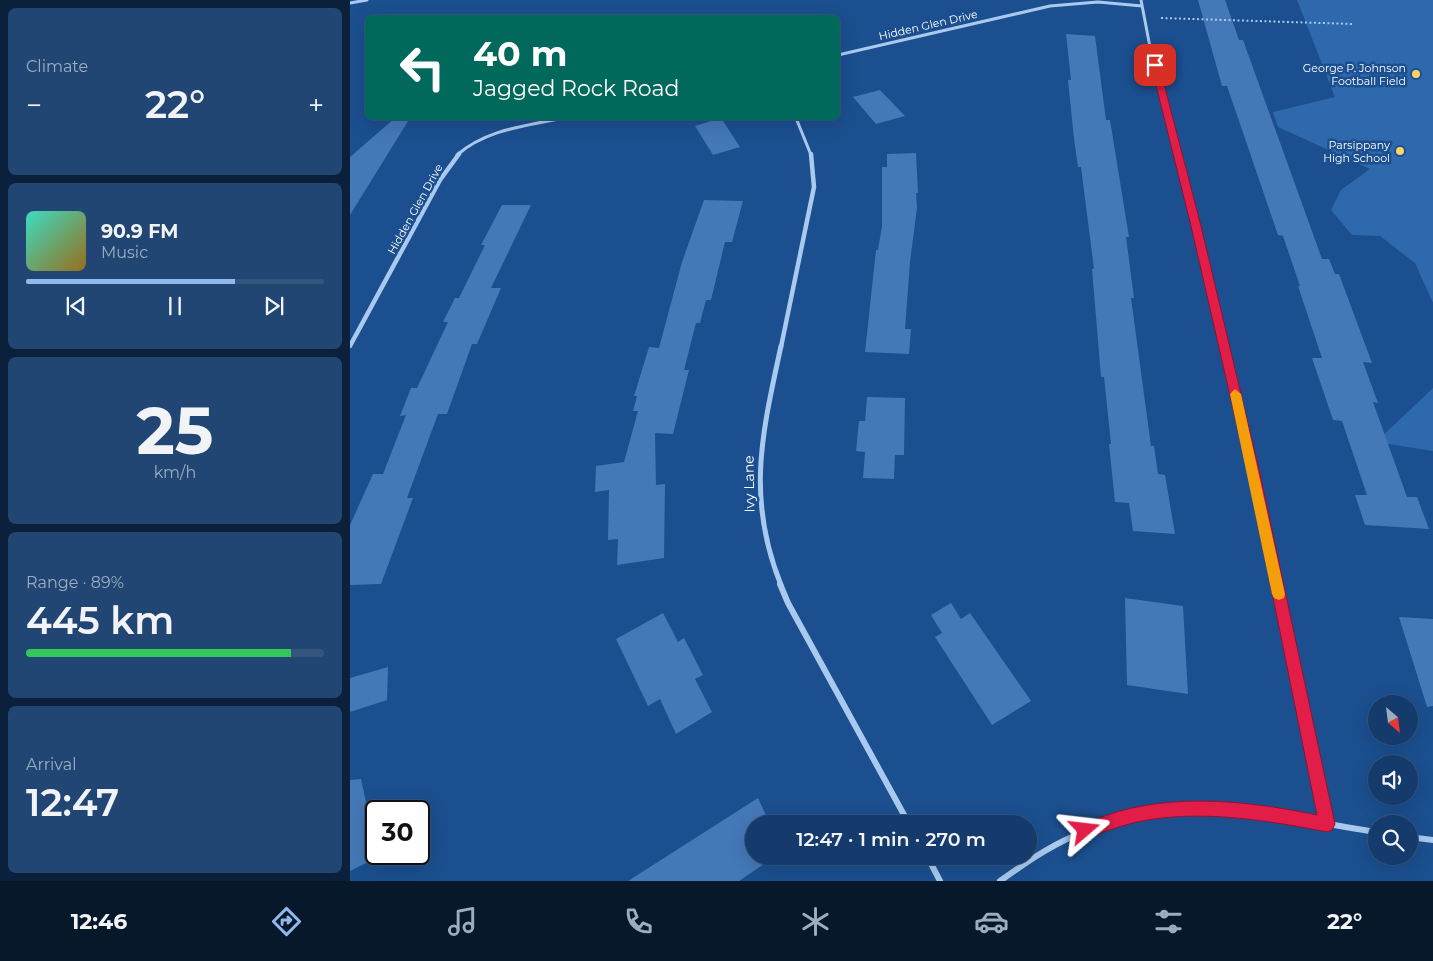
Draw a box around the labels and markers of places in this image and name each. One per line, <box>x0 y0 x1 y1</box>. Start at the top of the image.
pin <box>1134 44 1176 86</box>
place label: George P. Johnson Football Field <box>1303 61 1406 88</box>
marker: George P. Johnson Football Field <box>1410 68 1422 80</box>
place label: Parsippany High School <box>1323 138 1390 165</box>
marker: Parsippany High School <box>1394 145 1406 157</box>

